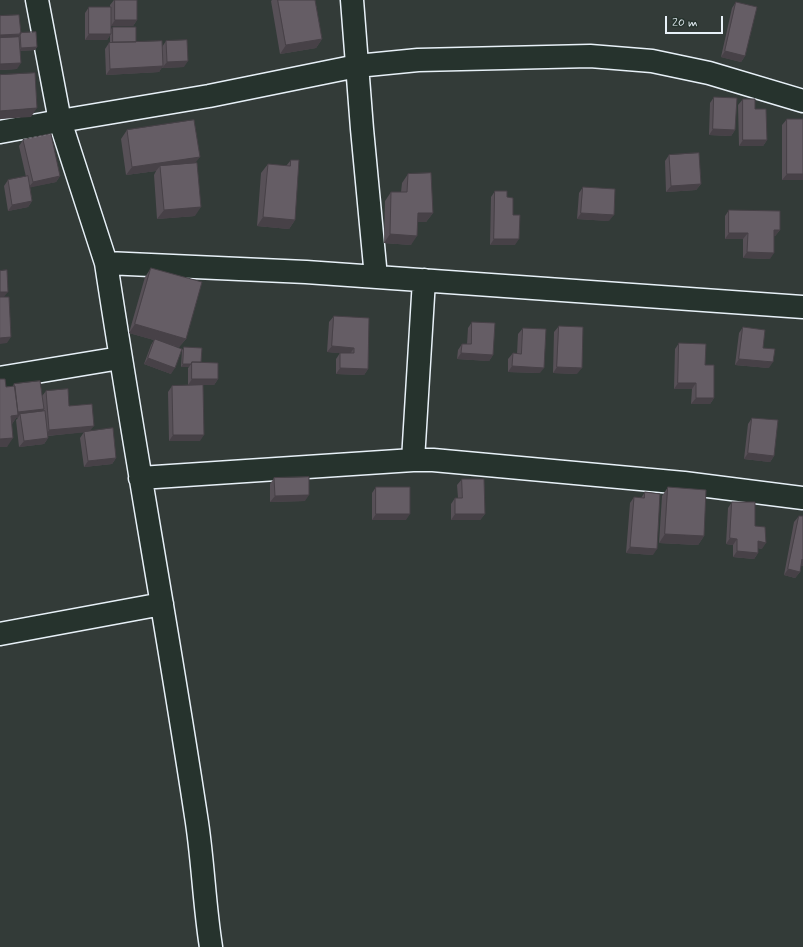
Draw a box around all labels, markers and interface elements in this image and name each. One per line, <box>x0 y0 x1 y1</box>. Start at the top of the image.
scale bar <box>667 8 725 34</box>
text: 20 m <box>672 15 698 31</box>

